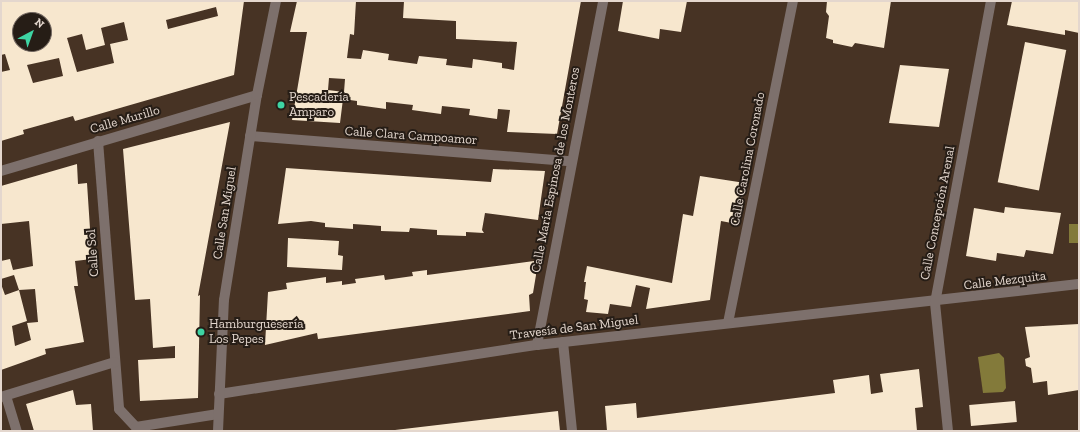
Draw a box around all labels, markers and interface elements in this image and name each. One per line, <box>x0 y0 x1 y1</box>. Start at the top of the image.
north arrow <box>12 12 52 52</box>
text: N <box>32 16 47 31</box>
street label: Calle María Espinosa de los Monteros <box>528 66 584 274</box>
place label: Pescadería Amparo <box>289 90 349 121</box>
street label: Calle Carolina Coronado <box>727 91 769 227</box>
marker: Pescadería Amparo <box>276 100 286 110</box>
street label: Calle Murillo <box>88 103 162 137</box>
street label: Calle Clara Campoamor <box>344 124 478 148</box>
street label: Calle Concepción Arenal <box>917 145 959 281</box>
street label: Calle San Miguel <box>210 166 240 260</box>
street label: Calle Sol <box>84 229 102 277</box>
street label: Calle Mezquita <box>963 268 1047 294</box>
street label: Travesía de San Miguel <box>509 312 639 344</box>
place label: Hamburguesería Los Pepes <box>209 317 304 348</box>
marker: Hamburguesería Los Pepes <box>196 327 206 337</box>

